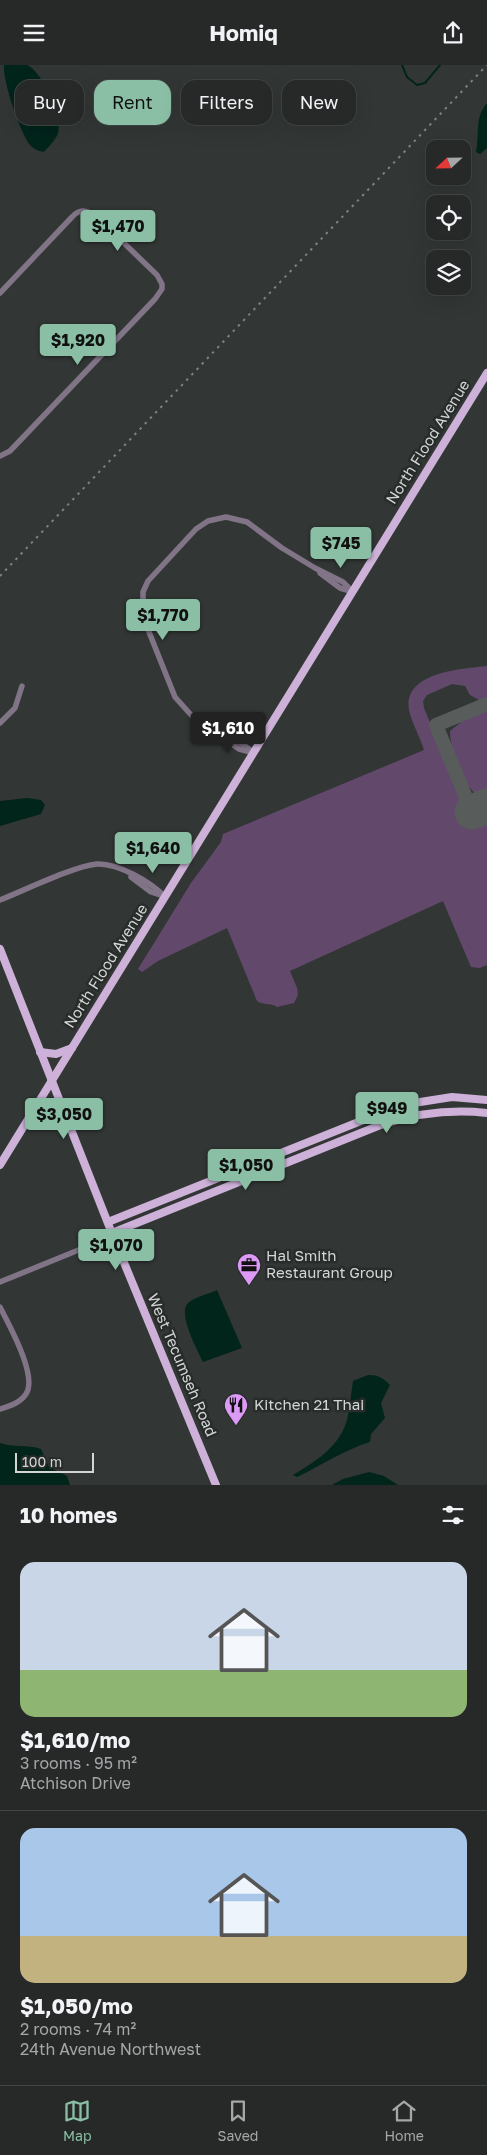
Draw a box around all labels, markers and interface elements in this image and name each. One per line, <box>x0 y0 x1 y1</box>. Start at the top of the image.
icon: menu <box>20 19 48 47</box>
text: Homiq <box>209 19 278 46</box>
icon: share <box>439 19 467 47</box>
chip: Buy <box>15 80 84 125</box>
chip: Rent <box>94 80 171 125</box>
chip: Filters <box>181 80 272 125</box>
chip: New <box>282 80 356 125</box>
north arrow <box>426 140 471 185</box>
map controls <box>426 140 471 295</box>
button: locate <box>426 195 471 240</box>
pin: $1,470 <box>77 209 159 252</box>
text: $1,470 <box>91 216 145 236</box>
button: layers <box>426 250 471 295</box>
pin: $1,920 <box>37 323 119 366</box>
text: $1,920 <box>51 330 105 350</box>
street label: North Flood Avenue <box>382 376 473 507</box>
pin: $745 <box>311 527 371 569</box>
text: $745 <box>321 533 361 553</box>
pin: $1,770 <box>122 599 204 641</box>
text: $1,770 <box>137 605 189 625</box>
pin: $1,610 <box>187 711 269 754</box>
text: $1,610 <box>202 718 254 738</box>
pin: $1,640 <box>112 831 194 874</box>
text: $1,640 <box>126 838 180 858</box>
street label: North Flood Avenue <box>60 900 151 1031</box>
pin: $949 <box>357 1091 417 1134</box>
pin: $3,050 <box>23 1097 105 1140</box>
text: $949 <box>366 1098 408 1118</box>
text: $3,050 <box>36 1104 92 1124</box>
pin: $1,050 <box>205 1149 287 1191</box>
text: $1,050 <box>219 1155 273 1175</box>
pin: $1,070 <box>75 1229 157 1271</box>
text: $1,070 <box>89 1235 143 1255</box>
place label: Hal Smith Restaurant Group <box>266 1246 393 1281</box>
office icon: Hal Smith Restaurant Group <box>236 1252 262 1286</box>
street label: West Tecumseh Road <box>145 1290 221 1439</box>
restaurant icon: Kitchen 21 Thai <box>223 1392 249 1426</box>
place label: Kitchen 21 Thai <box>254 1395 364 1413</box>
scale bar <box>15 1450 94 1473</box>
text: 100 m <box>22 1453 62 1470</box>
icon: filters <box>439 1501 467 1529</box>
text: 10 homes <box>20 1502 118 1528</box>
icon: home <box>199 1595 289 1685</box>
text: $1,610/mo <box>20 1727 130 1753</box>
text: 3 rooms · 95 m² <box>20 1753 137 1773</box>
text: Atchison Drive <box>20 1773 131 1793</box>
icon: home <box>199 1860 289 1950</box>
text: $1,050/mo <box>20 1993 133 2019</box>
text: 2 rooms · 74 m² <box>20 2019 136 2039</box>
text: 24th Avenue Northwest <box>20 2039 201 2059</box>
tab: Map <box>63 2097 92 2144</box>
tab: Saved <box>218 2097 258 2144</box>
tab: Home <box>384 2097 424 2144</box>

